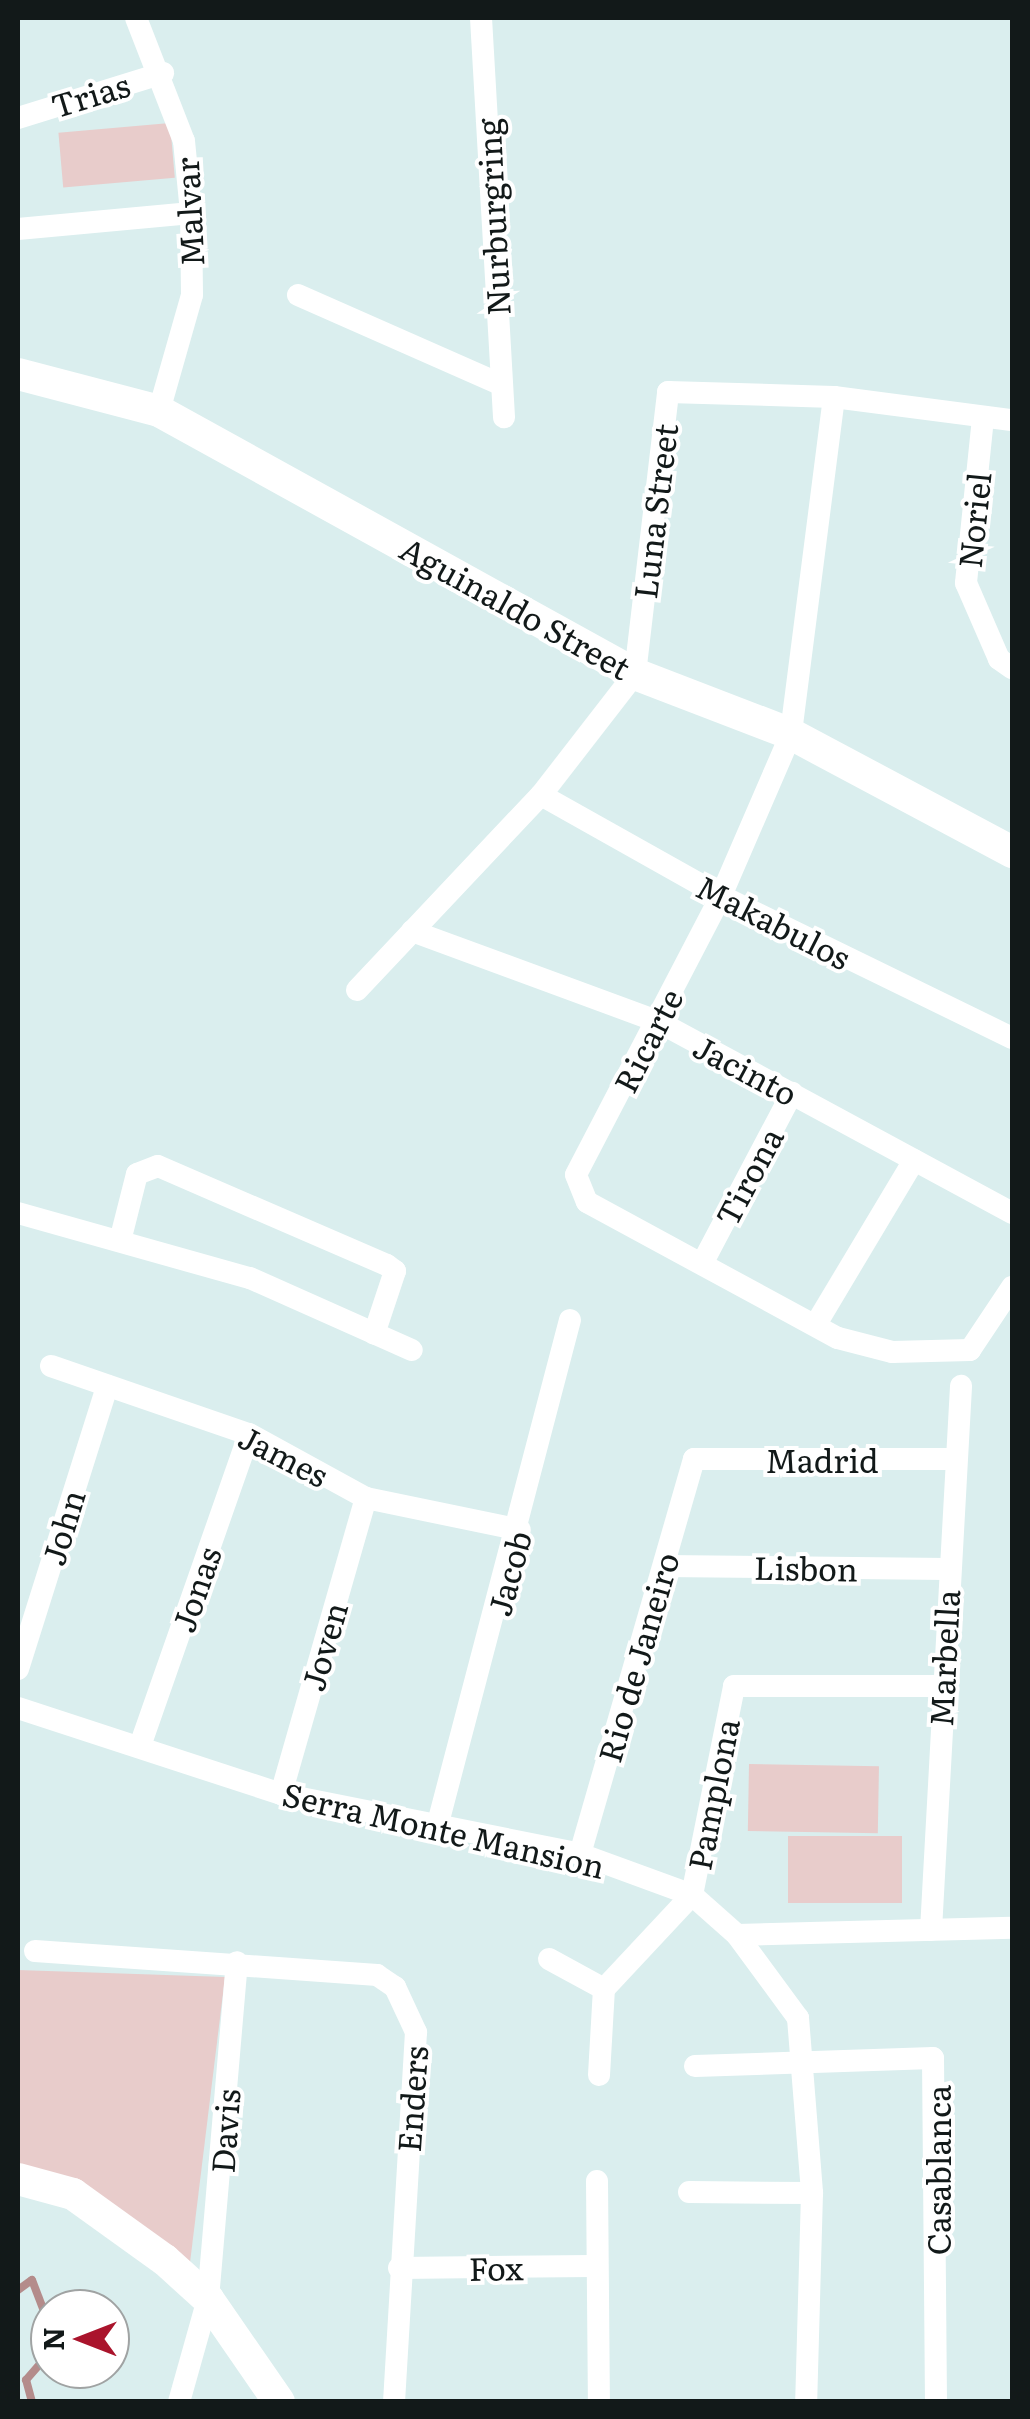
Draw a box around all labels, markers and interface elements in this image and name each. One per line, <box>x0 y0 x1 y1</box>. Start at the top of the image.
street label: Trias <box>46 64 134 124</box>
street label: Nurburgring <box>468 117 516 317</box>
street label: Malvar <box>166 157 210 267</box>
street label: Luna Street <box>624 421 684 601</box>
street label: Noriel <box>949 470 997 570</box>
street label: Aguinaldo Street <box>394 528 638 686</box>
street label: Makabulos <box>691 866 857 976</box>
street label: Ricarte <box>605 982 689 1098</box>
street label: Jacinto <box>688 1026 804 1112</box>
street label: Tirona <box>706 1120 790 1232</box>
street label: James <box>233 1416 335 1494</box>
street label: Madrid <box>765 1440 879 1478</box>
street label: John <box>32 1485 92 1569</box>
street label: Jacob <box>478 1526 538 1620</box>
street label: Jonas <box>163 1541 227 1637</box>
street label: Lisbon <box>754 1547 858 1587</box>
street label: Rio de Janeiro <box>589 1548 685 1766</box>
street label: Marbella <box>920 1589 966 1727</box>
street label: Joven <box>292 1597 354 1695</box>
street label: Pamplona <box>679 1715 745 1873</box>
street label: Serra Monte Mansion <box>279 1773 609 1885</box>
street label: Enders <box>388 2045 434 2153</box>
street label: Casablanca <box>918 2085 956 2255</box>
street label: Davis <box>202 2088 246 2174</box>
street label: Fox <box>468 2247 524 2287</box>
north arrow <box>30 2289 130 2389</box>
text: N <box>31 2327 73 2351</box>

